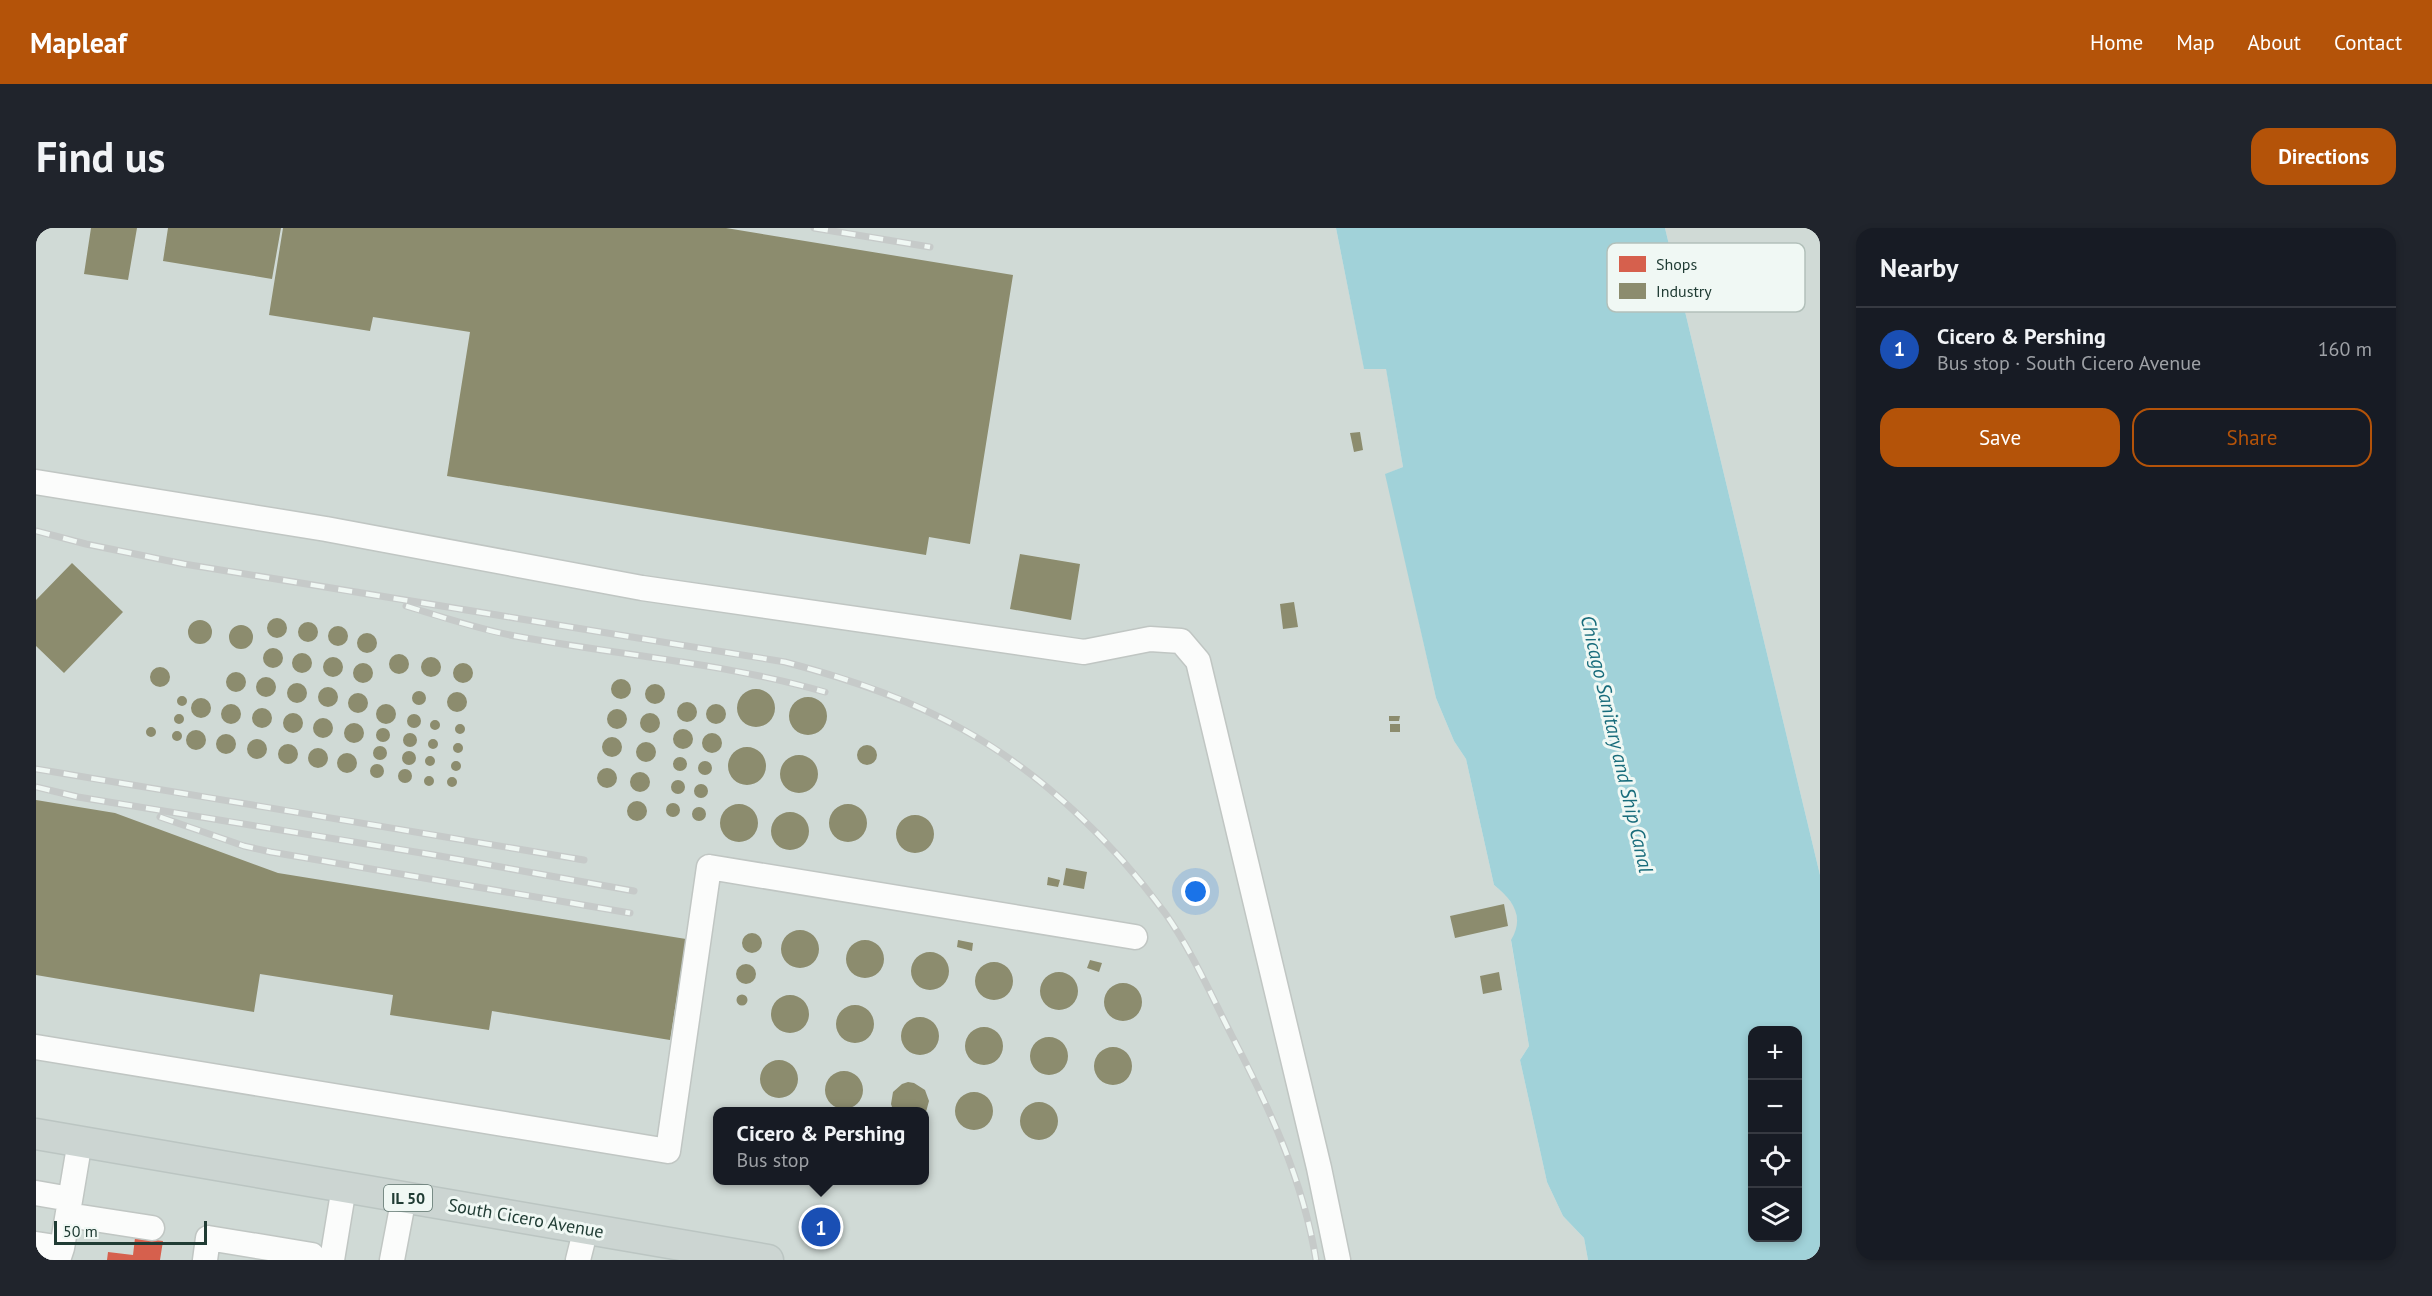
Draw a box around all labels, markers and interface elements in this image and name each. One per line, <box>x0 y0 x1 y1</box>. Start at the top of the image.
text: Mapleaf <box>30 24 127 61</box>
text: Home <box>2090 29 2143 56</box>
text: Map <box>2176 29 2215 56</box>
text: About <box>2248 29 2301 56</box>
text: Contact <box>2334 29 2402 56</box>
button: Directions <box>2251 128 2396 185</box>
text: Find us <box>36 129 165 184</box>
legend <box>1607 243 1805 312</box>
text: Nearby <box>1880 251 1958 284</box>
text: Shops <box>1656 254 1697 274</box>
text: Industry <box>1656 281 1712 301</box>
text: Cicero & Pershing <box>1937 322 2106 350</box>
text: 1 <box>1894 336 1905 362</box>
text: 160 m <box>2318 336 2372 362</box>
text: Bus stop · South Cicero Avenue <box>1937 350 2201 376</box>
button: Save <box>1880 408 2120 467</box>
button: Share <box>2132 408 2372 467</box>
water label: Chicago Sanitary and Ship Canal <box>1575 613 1659 876</box>
your location <box>1181 877 1210 906</box>
map controls <box>1748 1026 1802 1242</box>
button: + <box>1748 1026 1802 1080</box>
button: − <box>1748 1080 1802 1134</box>
popup <box>713 1107 929 1185</box>
text: Cicero & Pershing <box>737 1119 905 1147</box>
button: locate <box>1748 1134 1802 1188</box>
text: Bus stop <box>737 1147 809 1173</box>
road number: IL 50 <box>384 1185 432 1211</box>
button: layers <box>1748 1188 1802 1242</box>
street label: South Cicero Avenue <box>446 1193 606 1243</box>
pin: 1 <box>802 1204 840 1250</box>
scale bar <box>54 1218 207 1246</box>
text: 50 m <box>63 1221 98 1241</box>

